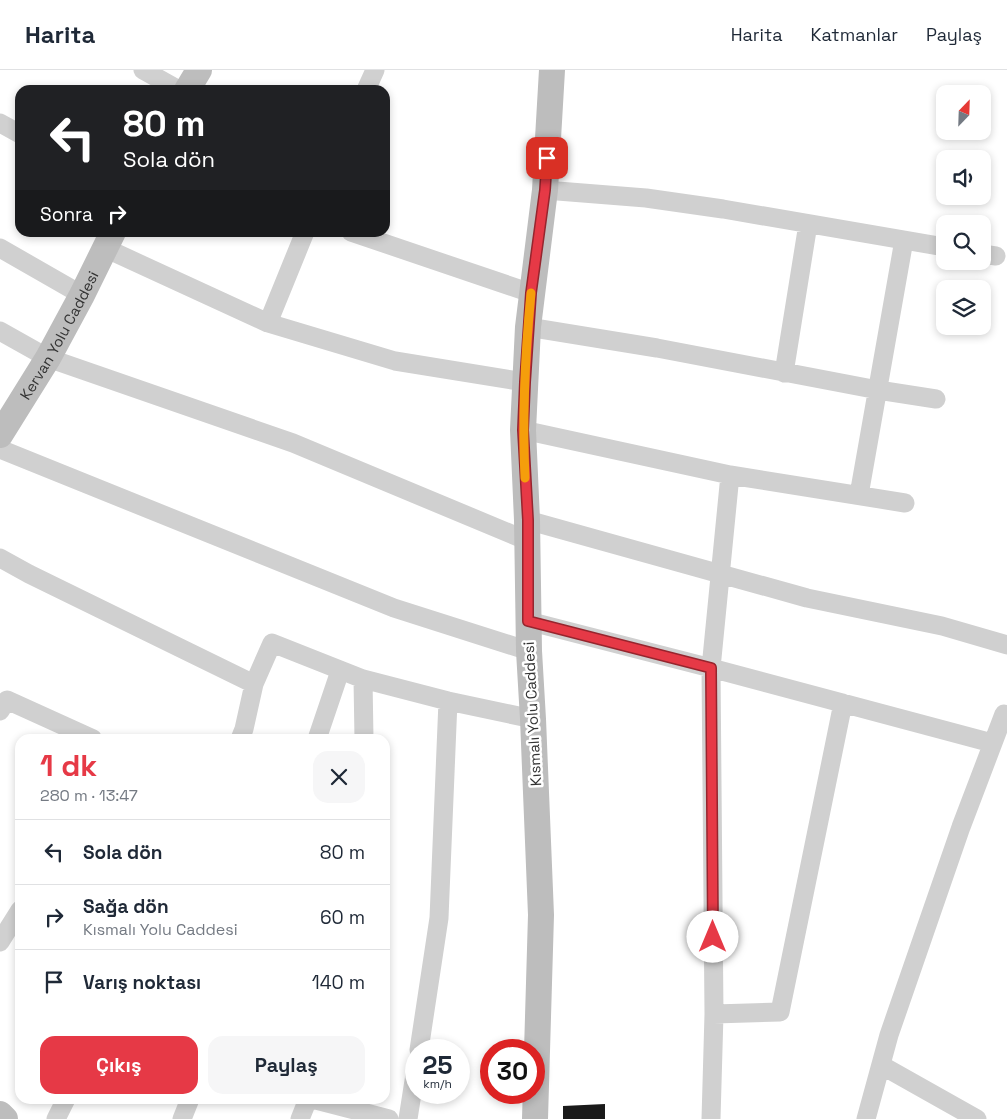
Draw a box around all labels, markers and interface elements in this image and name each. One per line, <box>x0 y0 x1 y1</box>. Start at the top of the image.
text: Harita <box>25 19 95 50</box>
text: Harita <box>731 23 783 46</box>
text: Katmanlar <box>811 23 898 46</box>
text: Paylaş <box>926 23 982 46</box>
north arrow <box>936 85 991 140</box>
map controls <box>936 85 991 335</box>
text: 80 m <box>123 102 205 146</box>
icon: left <box>40 105 105 170</box>
pin <box>526 137 568 179</box>
icon: arrive <box>533 144 561 172</box>
text: Sola dön <box>123 145 215 173</box>
button: sound <box>936 150 991 205</box>
icon: right <box>103 200 131 228</box>
text: Sonra <box>40 202 93 227</box>
button: search <box>936 215 991 270</box>
street label: Kervan Yolu Caddesi <box>15 268 102 403</box>
button: layers <box>936 280 991 335</box>
street label: Kısmalı Yolu Caddesi <box>519 641 545 787</box>
text: 1 dk <box>40 746 97 785</box>
button: close <box>313 751 365 803</box>
text: 280 m · 13:47 <box>40 785 138 806</box>
icon: left <box>40 838 68 866</box>
text: Sola dön <box>83 840 162 865</box>
text: 80 m <box>320 840 365 865</box>
text: Sağa dön <box>83 894 169 919</box>
icon: right <box>40 903 68 931</box>
text: 60 m <box>320 905 365 930</box>
position arrow <box>686 910 738 962</box>
text: Kısmalı Yolu Caddesi <box>83 919 238 940</box>
icon: arrive <box>40 968 68 996</box>
text: Varış noktası <box>83 970 201 995</box>
text: 140 m <box>312 970 365 995</box>
button: Çıkış <box>40 1036 198 1094</box>
button: Paylaş <box>208 1036 365 1094</box>
speed limit sign: 30 <box>480 1039 545 1104</box>
text: 25 <box>423 1049 452 1081</box>
text: km/h <box>423 1076 452 1092</box>

